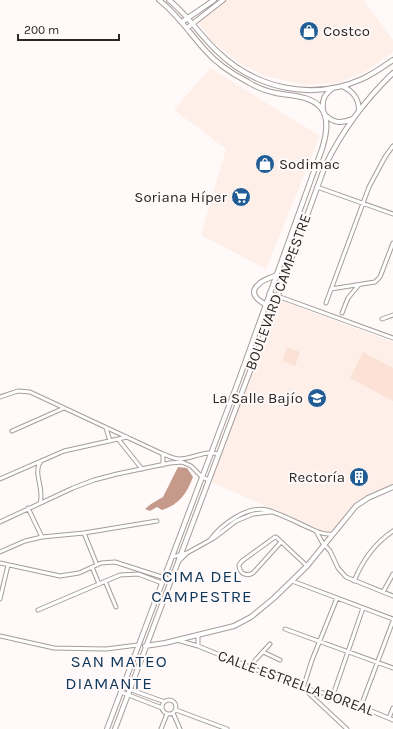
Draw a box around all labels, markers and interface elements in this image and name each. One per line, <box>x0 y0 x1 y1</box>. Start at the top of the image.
scale bar <box>18 16 119 42</box>
shop icon: Costco <box>298 20 320 42</box>
place label: Costco <box>323 22 370 40</box>
text: 200 m <box>24 23 59 37</box>
shop icon: Sodimac <box>254 153 276 175</box>
place label: Sodimac <box>279 155 340 173</box>
supermarket icon: Soriana Híper <box>230 186 252 208</box>
place label: Soriana Híper <box>134 188 228 206</box>
street label: BOULEVARD CAMPESTRE <box>241 211 315 373</box>
school or university icon: La Salle Bajío <box>306 387 328 409</box>
place label: La Salle Bajío <box>212 389 303 407</box>
building icon: Rectoría <box>348 466 370 488</box>
place label: Rectoría <box>288 468 345 486</box>
district label: CIMA DEL CAMPESTRE <box>151 566 253 606</box>
street label: CALLE ESTRELLA BOREAL <box>215 646 377 720</box>
district label: SAN MATEO <box>70 651 168 671</box>
district label: DIAMANTE <box>65 673 153 693</box>

